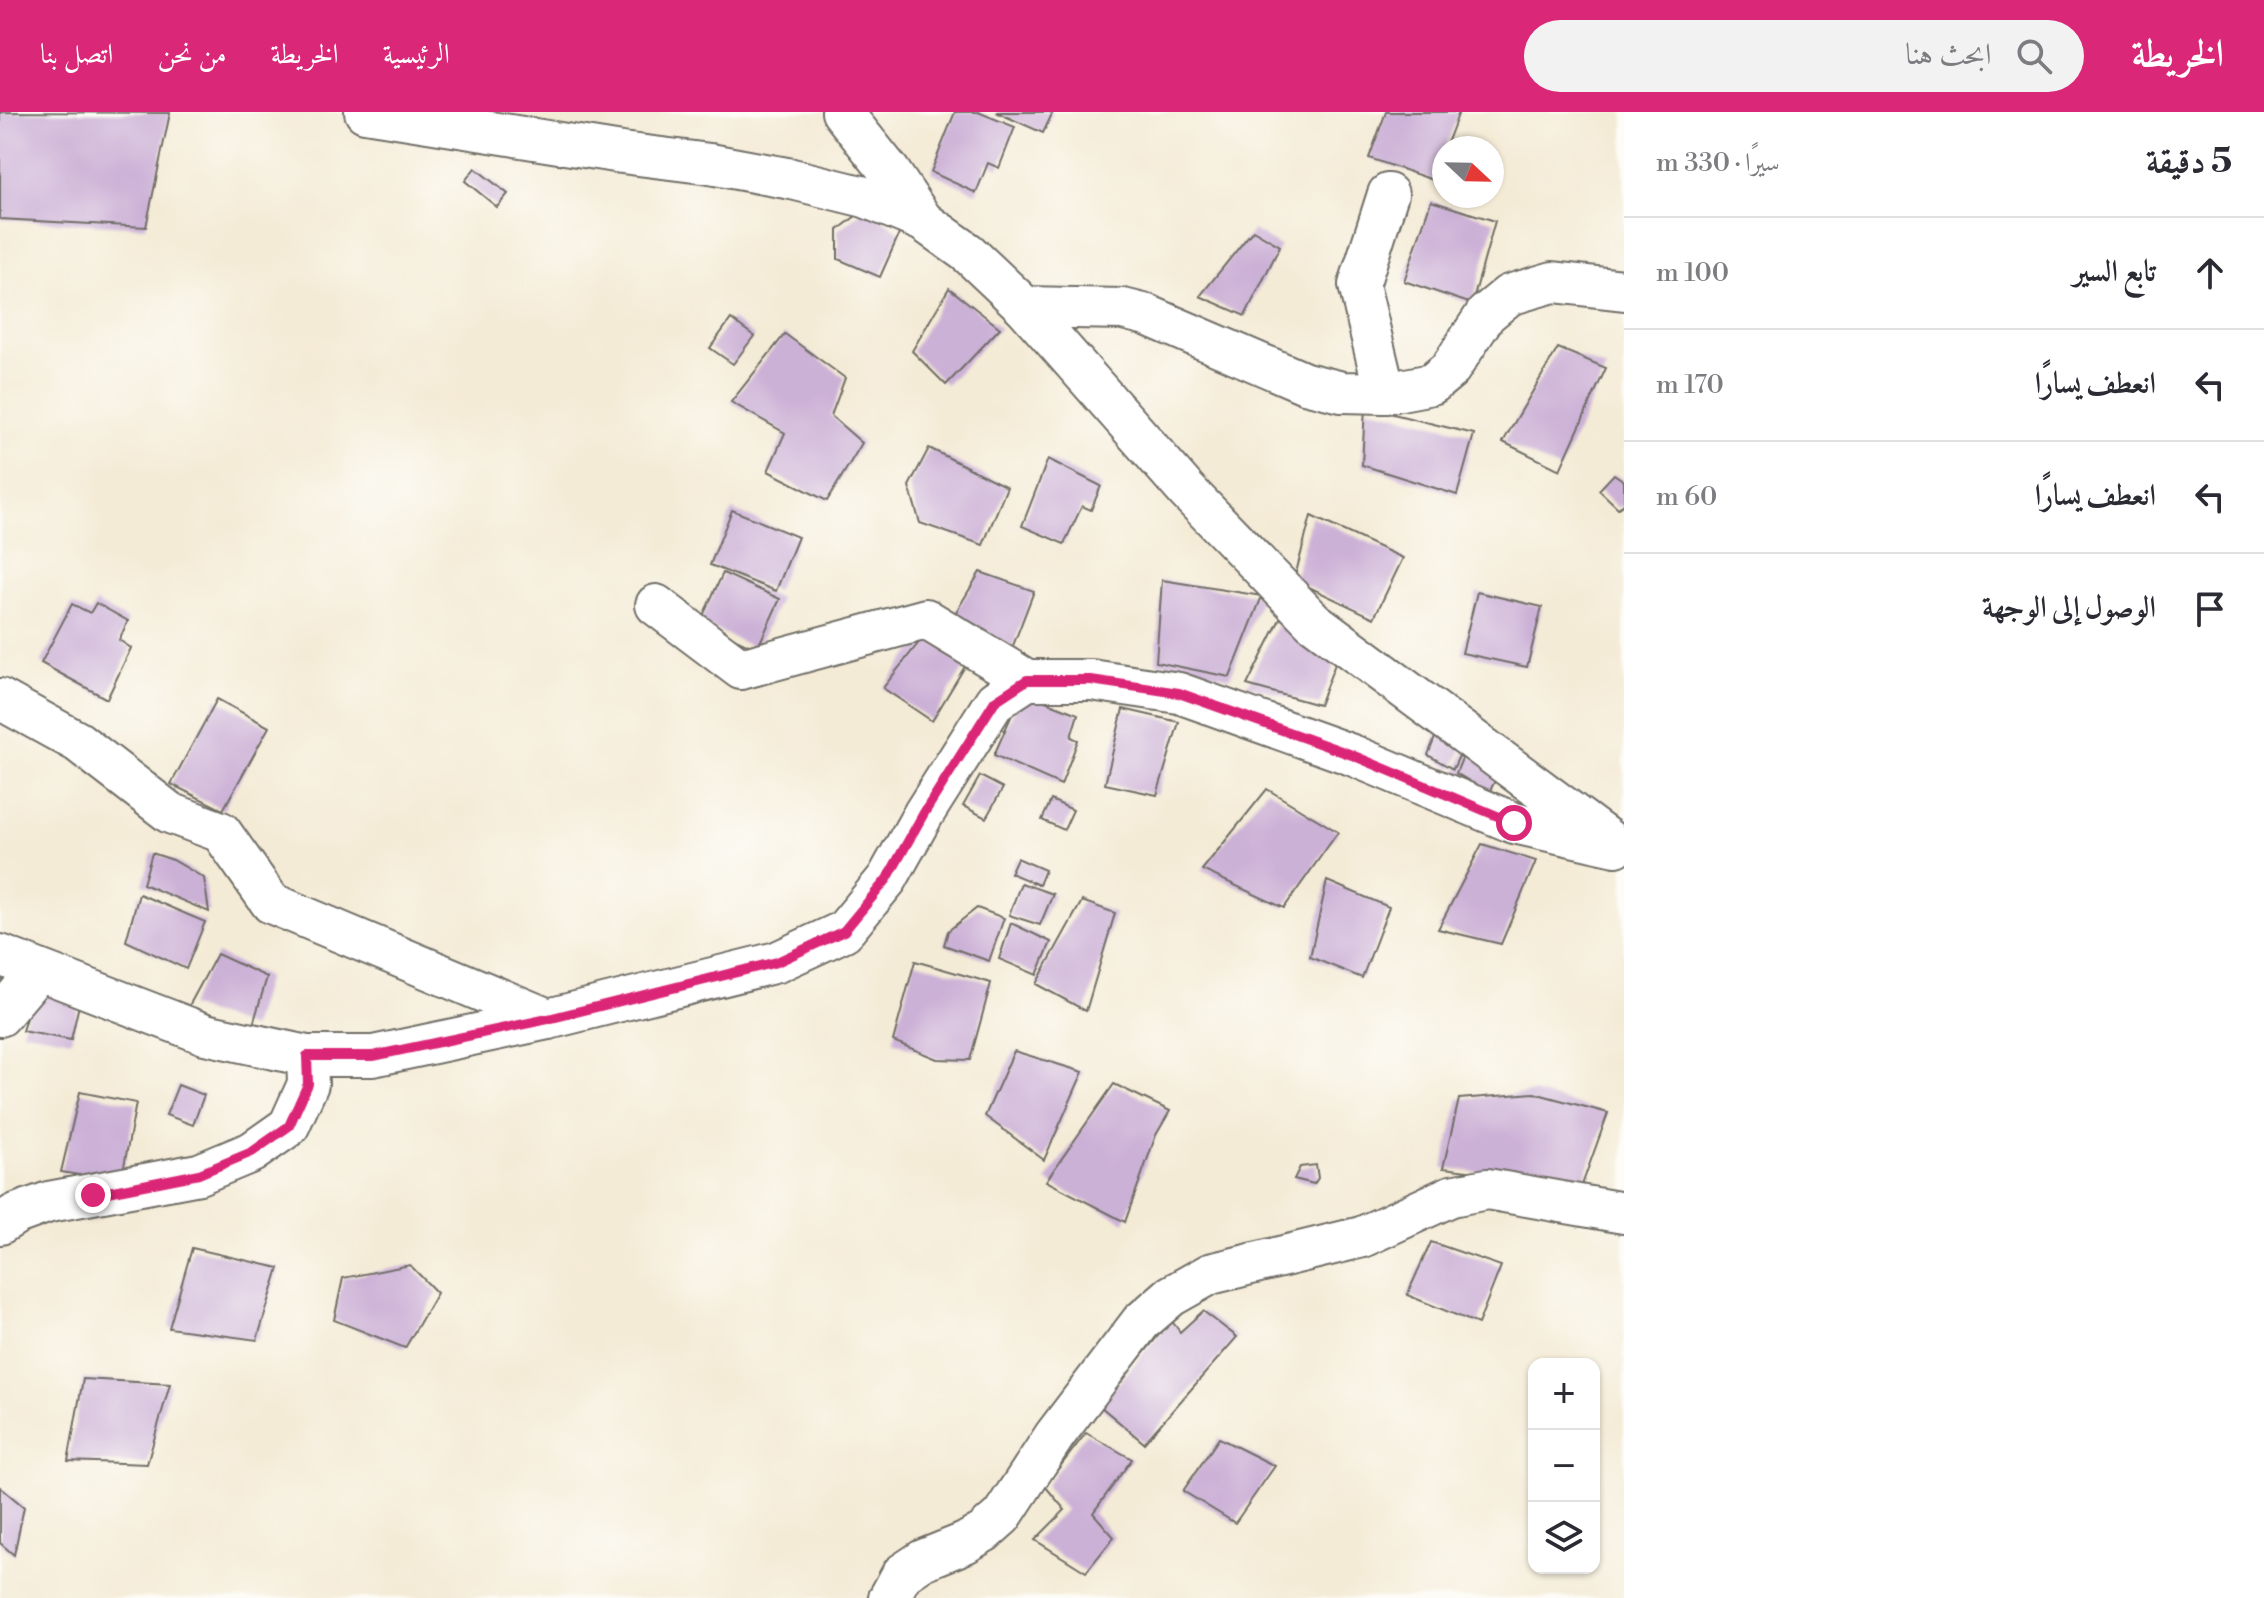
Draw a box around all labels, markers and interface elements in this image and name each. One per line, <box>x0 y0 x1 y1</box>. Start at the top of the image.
search box <box>1524 20 2084 92</box>
text: الخريطة <box>2132 31 2224 78</box>
icon: search <box>2012 34 2056 78</box>
text: ابحث هنا <box>1905 36 1992 74</box>
text: اتصل بنا <box>40 37 113 72</box>
text: من نحن <box>157 37 227 72</box>
text: الخريطة <box>271 37 339 72</box>
text: الرئيسية <box>383 37 450 72</box>
north arrow <box>1432 136 1504 208</box>
text: 5 دقيقة <box>2146 141 2232 183</box>
text: سيرًا · 330 m <box>1656 147 1780 179</box>
icon: ahead <box>2188 251 2232 295</box>
text: تابع السير <box>2073 253 2156 291</box>
text: 100 m <box>1656 257 1729 289</box>
icon: left <box>2188 363 2232 407</box>
text: انعطف يسارًا <box>2035 365 2156 403</box>
text: 170 m <box>1656 369 1724 401</box>
icon: left <box>2188 475 2232 519</box>
text: انعطف يسارًا <box>2035 477 2156 515</box>
text: 60 m <box>1656 481 1717 513</box>
icon: arrive <box>2188 587 2232 631</box>
text: الوصول إلى الوجهة <box>1982 589 2156 627</box>
route start <box>1496 805 1532 841</box>
route end <box>75 1177 111 1213</box>
map controls <box>1528 1358 1600 1574</box>
button: + <box>1528 1358 1600 1430</box>
button: − <box>1528 1430 1600 1502</box>
button: layers <box>1528 1502 1600 1574</box>

